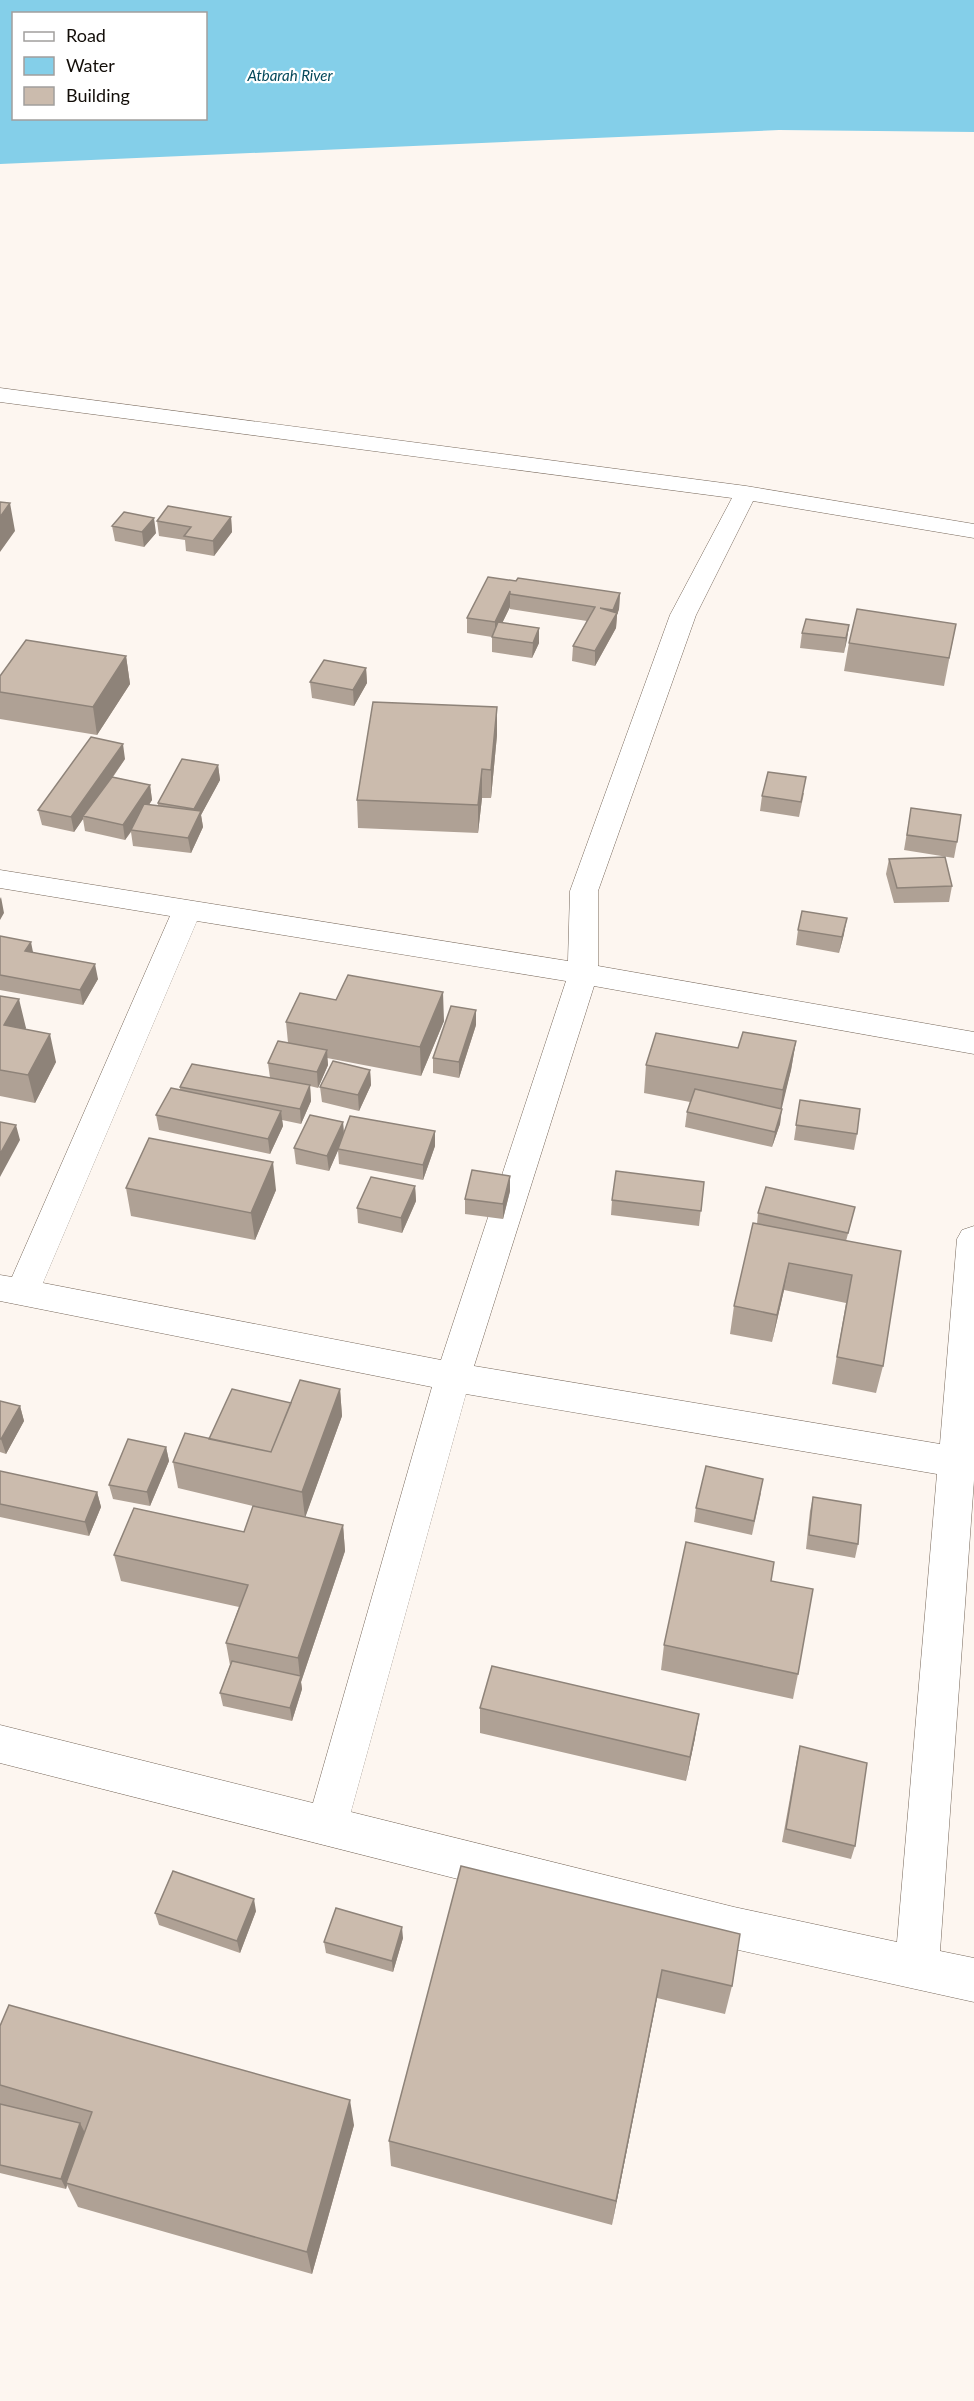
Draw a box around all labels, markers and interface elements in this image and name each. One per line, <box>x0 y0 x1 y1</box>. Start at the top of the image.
legend <box>12 12 207 120</box>
text: Road <box>66 24 106 46</box>
text: Water <box>66 54 115 76</box>
water label: Atbarah River <box>246 66 333 84</box>
text: Building <box>66 84 130 106</box>

